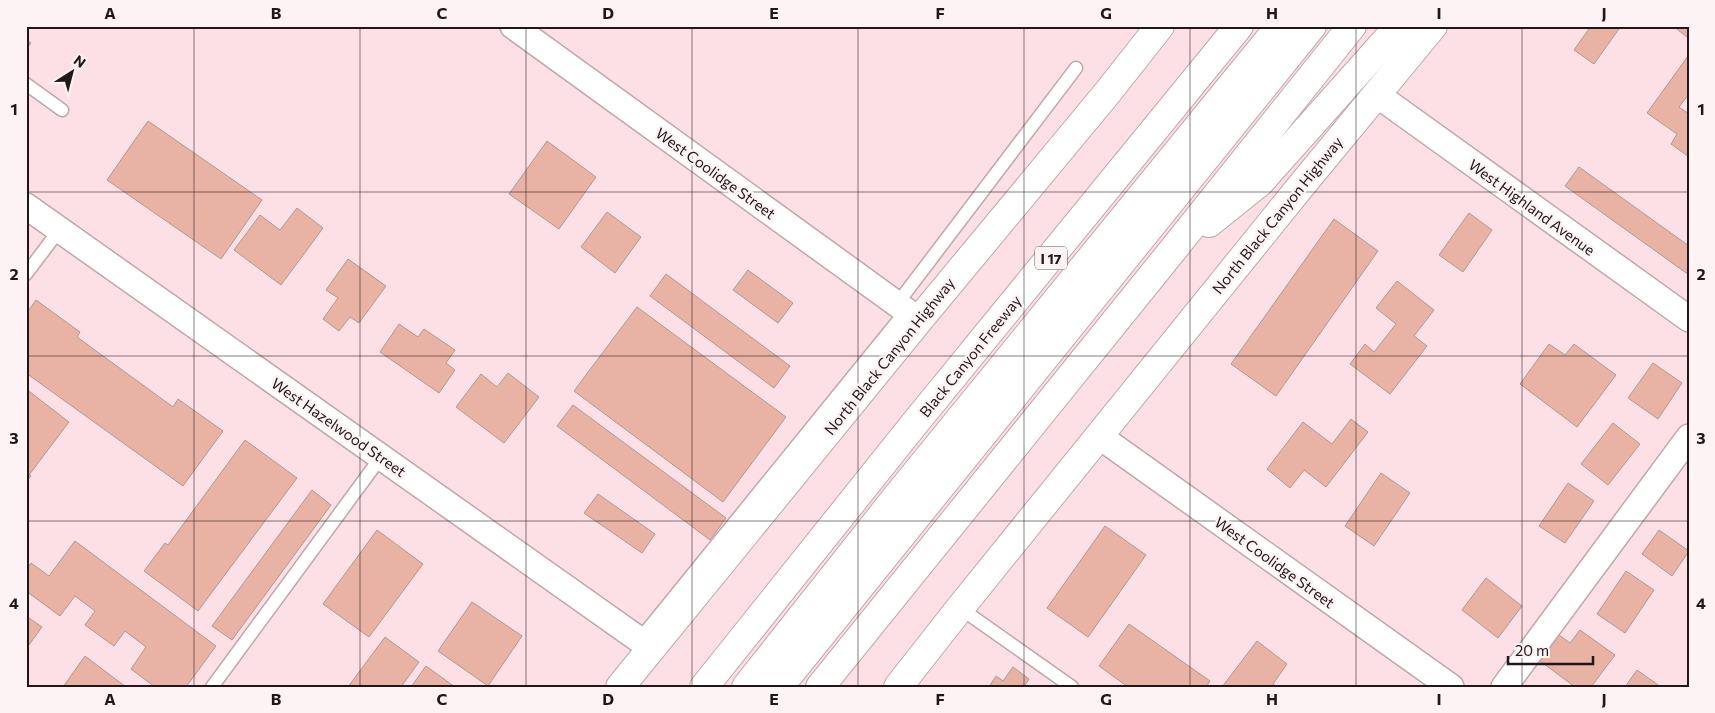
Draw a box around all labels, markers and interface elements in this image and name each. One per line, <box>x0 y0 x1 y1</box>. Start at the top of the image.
text: A <box>104 3 116 22</box>
text: B <box>271 3 282 22</box>
text: C <box>437 3 448 22</box>
text: D <box>602 3 614 22</box>
text: E <box>769 3 779 22</box>
text: F <box>935 3 945 22</box>
text: G <box>1100 3 1112 22</box>
text: H <box>1266 3 1278 22</box>
text: I <box>1436 3 1442 22</box>
text: J <box>1601 3 1607 22</box>
north arrow <box>48 48 98 98</box>
text: N <box>71 51 89 71</box>
text: 1 <box>10 99 18 118</box>
text: 1 <box>1697 99 1705 118</box>
street label: West Coolidge Street <box>653 123 779 223</box>
street label: North Black Canyon Highway <box>1208 133 1346 297</box>
street label: West Highland Avenue <box>1465 155 1599 259</box>
road number: I 17 <box>1035 247 1067 270</box>
text: 2 <box>9 264 19 283</box>
text: 2 <box>1696 264 1706 283</box>
street label: North Black Canyon Highway <box>820 274 958 438</box>
street label: Black Canyon Freeway <box>915 291 1025 420</box>
street label: West Hazelwood Street <box>268 374 410 480</box>
text: 3 <box>9 428 19 447</box>
text: 3 <box>1696 428 1706 447</box>
street label: West Coolidge Street <box>1212 512 1338 612</box>
text: 4 <box>9 593 19 612</box>
text: 4 <box>1696 593 1706 612</box>
scale bar <box>1508 633 1592 665</box>
text: 20 m <box>1515 641 1549 659</box>
text: A <box>104 689 116 708</box>
text: B <box>271 689 282 708</box>
text: C <box>437 689 448 708</box>
text: D <box>602 689 614 708</box>
text: E <box>769 689 779 708</box>
text: F <box>935 689 945 708</box>
text: G <box>1100 689 1112 708</box>
text: H <box>1266 689 1278 708</box>
text: I <box>1436 689 1442 708</box>
text: J <box>1601 689 1607 708</box>

